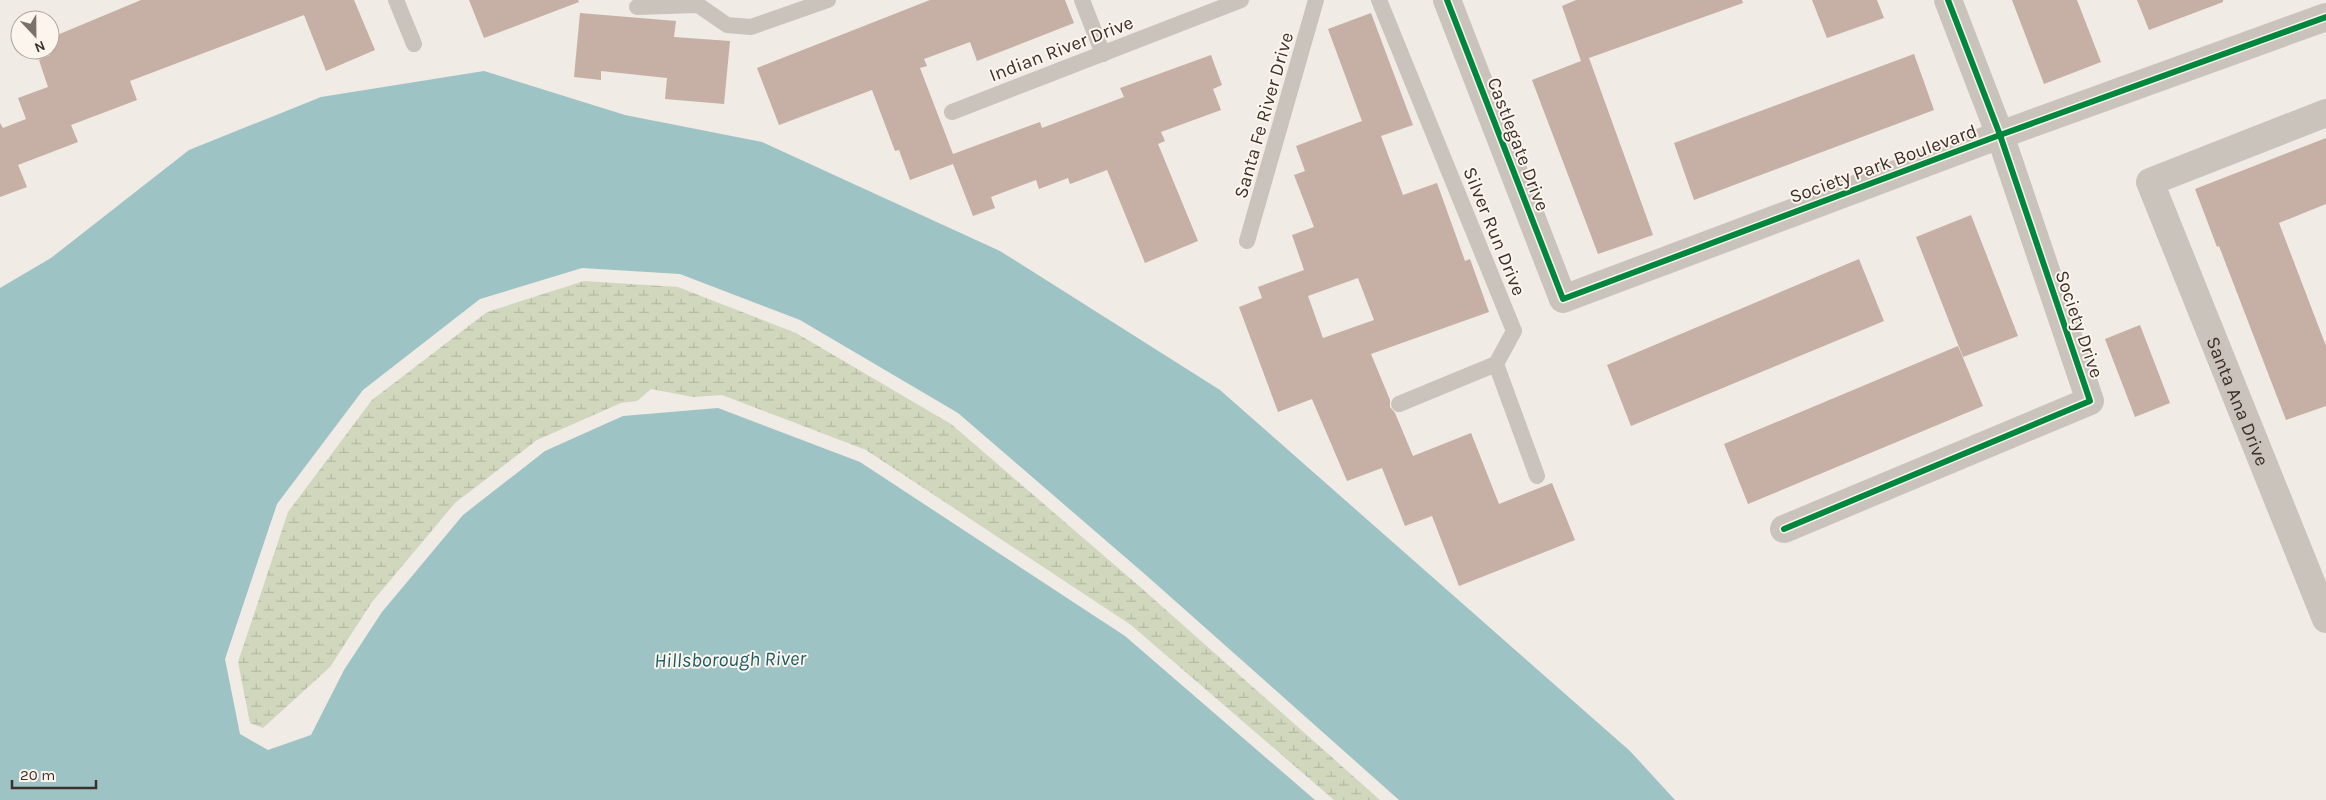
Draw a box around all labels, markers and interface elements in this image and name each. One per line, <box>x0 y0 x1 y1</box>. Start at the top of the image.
north arrow <box>10 10 60 60</box>
street label: Indian River Drive <box>986 11 1136 87</box>
street label: Santa Fe River Drive <box>1230 30 1298 201</box>
text: N <box>32 37 48 56</box>
street label: Castlegate Drive <box>1482 74 1554 214</box>
street label: Society Park Boulevard <box>1787 120 1980 208</box>
street label: Silver Run Drive <box>1458 164 1530 299</box>
street label: Society Drive <box>2050 268 2108 381</box>
street label: Santa Ana Drive <box>2201 333 2273 469</box>
water label: Hillsborough River <box>654 647 807 672</box>
scale bar <box>12 758 96 790</box>
text: 20 m <box>20 766 55 784</box>

